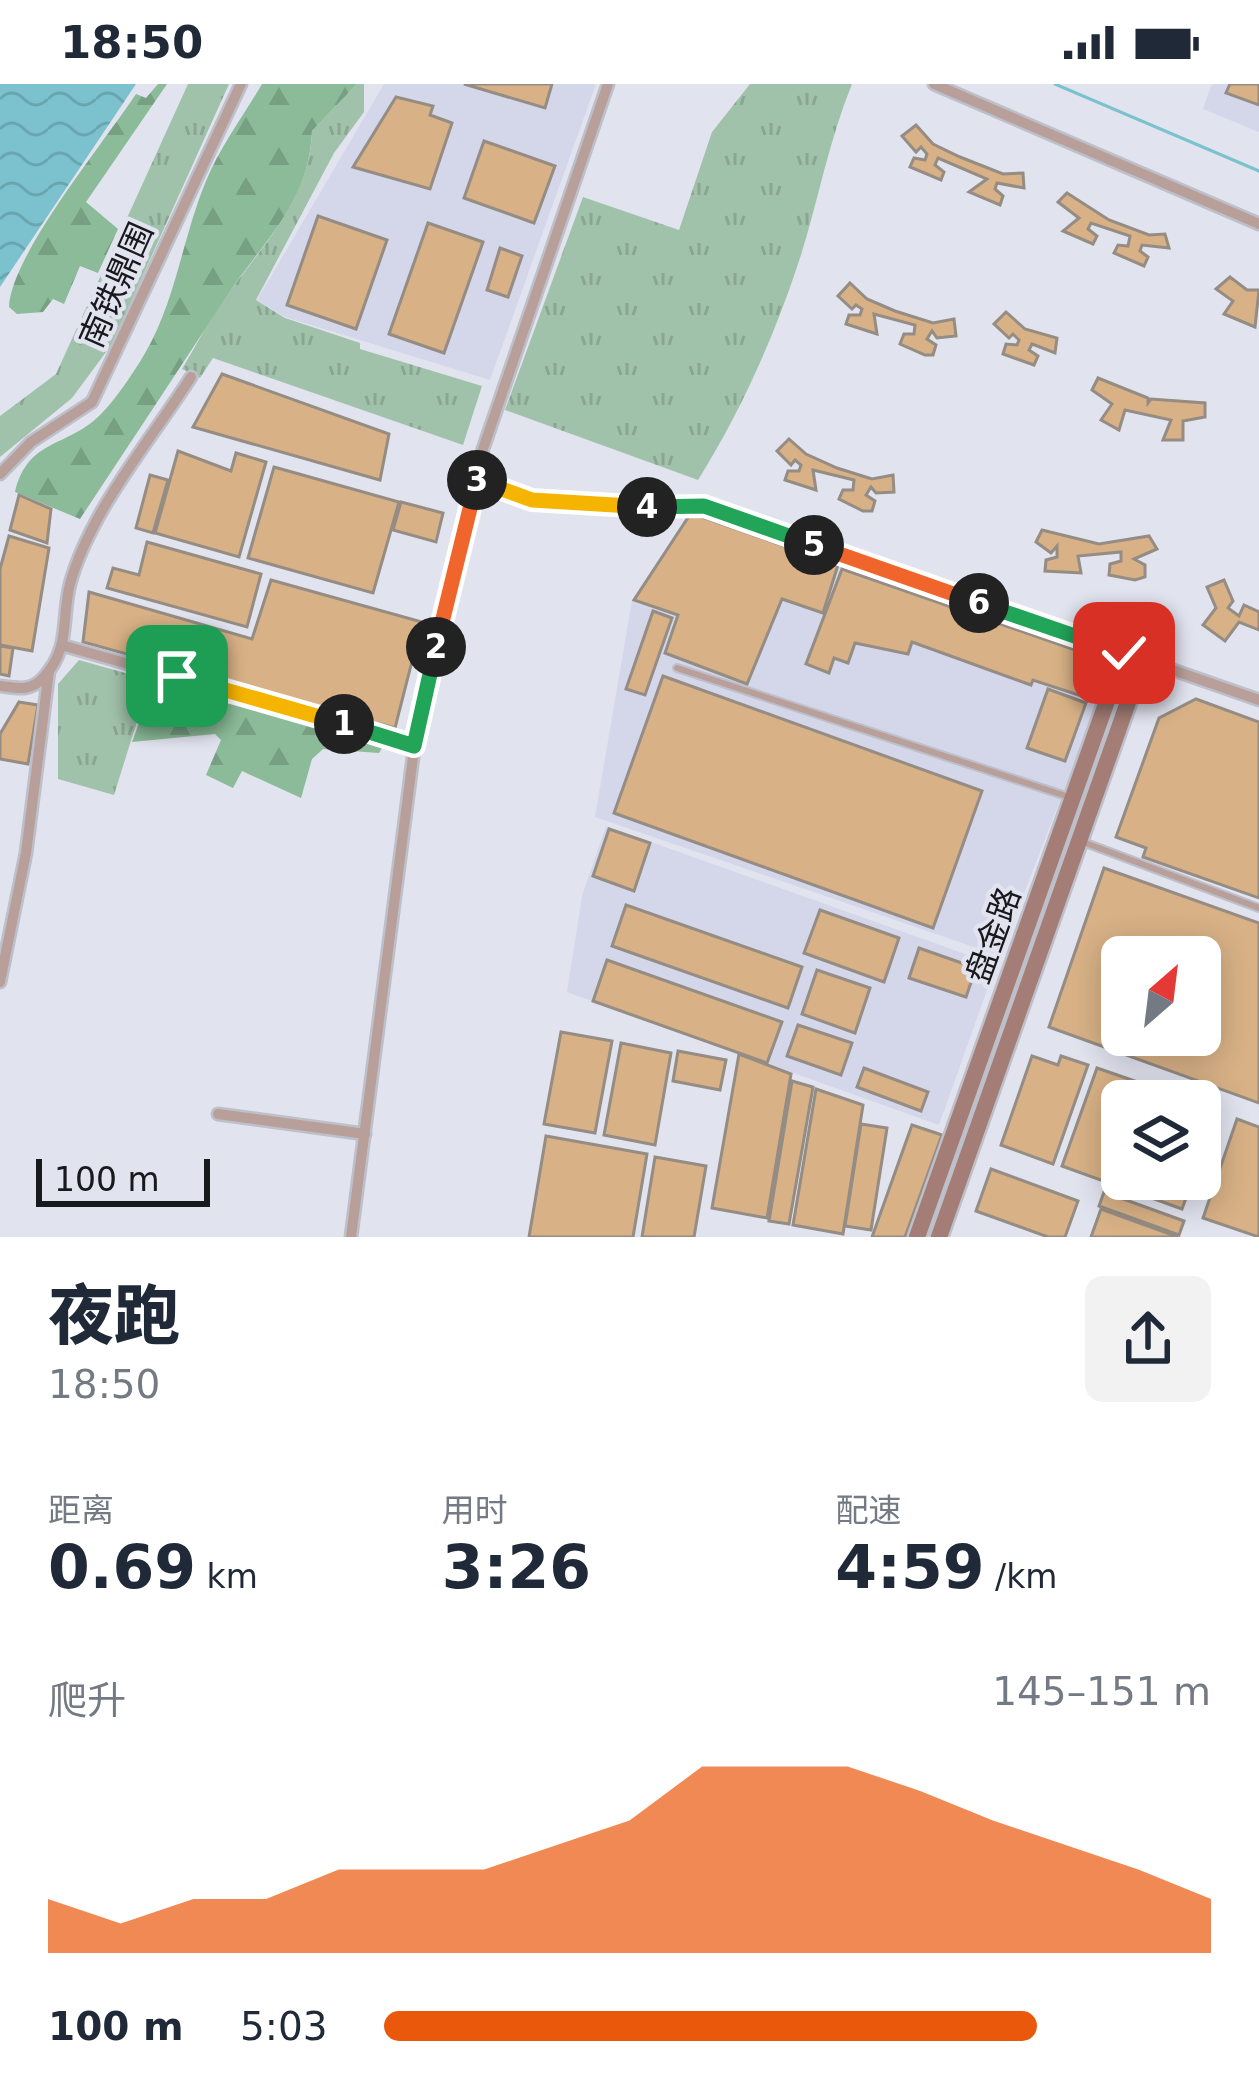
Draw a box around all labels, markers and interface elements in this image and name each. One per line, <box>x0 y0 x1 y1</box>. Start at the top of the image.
text: 18:50 <box>60 16 203 69</box>
street label: 南铁鼎围 <box>71 217 161 353</box>
pin: 3 <box>447 450 507 510</box>
text: 3 <box>466 460 488 499</box>
pin: 4 <box>617 477 677 537</box>
text: 4 <box>636 487 658 526</box>
pin: 5 <box>784 515 844 575</box>
text: 5 <box>803 525 825 564</box>
pin: 6 <box>949 573 1009 633</box>
text: 6 <box>968 583 990 622</box>
pin <box>1073 602 1175 704</box>
pin: 2 <box>406 617 466 677</box>
icon: check <box>1091 620 1157 686</box>
pin <box>126 625 228 727</box>
text: 2 <box>425 627 447 666</box>
icon: arrive <box>144 643 210 709</box>
pin: 1 <box>314 694 374 754</box>
text: 1 <box>333 704 355 743</box>
street label: 盘金路 <box>958 882 1028 988</box>
north arrow <box>1101 936 1221 1056</box>
map controls <box>1101 936 1221 1200</box>
button: layers <box>1101 1080 1221 1200</box>
scale bar <box>36 1153 210 1206</box>
text: 100 m <box>54 1160 160 1199</box>
button: share <box>1085 1276 1211 1402</box>
text: 夜跑 <box>48 1278 180 1355</box>
text: 18:50 <box>48 1362 160 1407</box>
text: 距离 <box>48 1491 114 1530</box>
text: 用时 <box>442 1491 508 1530</box>
text: 配速 <box>835 1491 901 1530</box>
text: 0.69 <box>48 1532 196 1602</box>
text: 3:26 <box>442 1532 591 1602</box>
text: 4:59 <box>835 1532 985 1602</box>
text: km <box>196 1557 258 1596</box>
text: /km <box>985 1557 1057 1596</box>
text: 145–151 m <box>992 1669 1211 1714</box>
text: 爬升 <box>48 1678 126 1723</box>
text: 100 m <box>48 2004 184 2049</box>
text: 5:03 <box>240 2004 328 2049</box>

